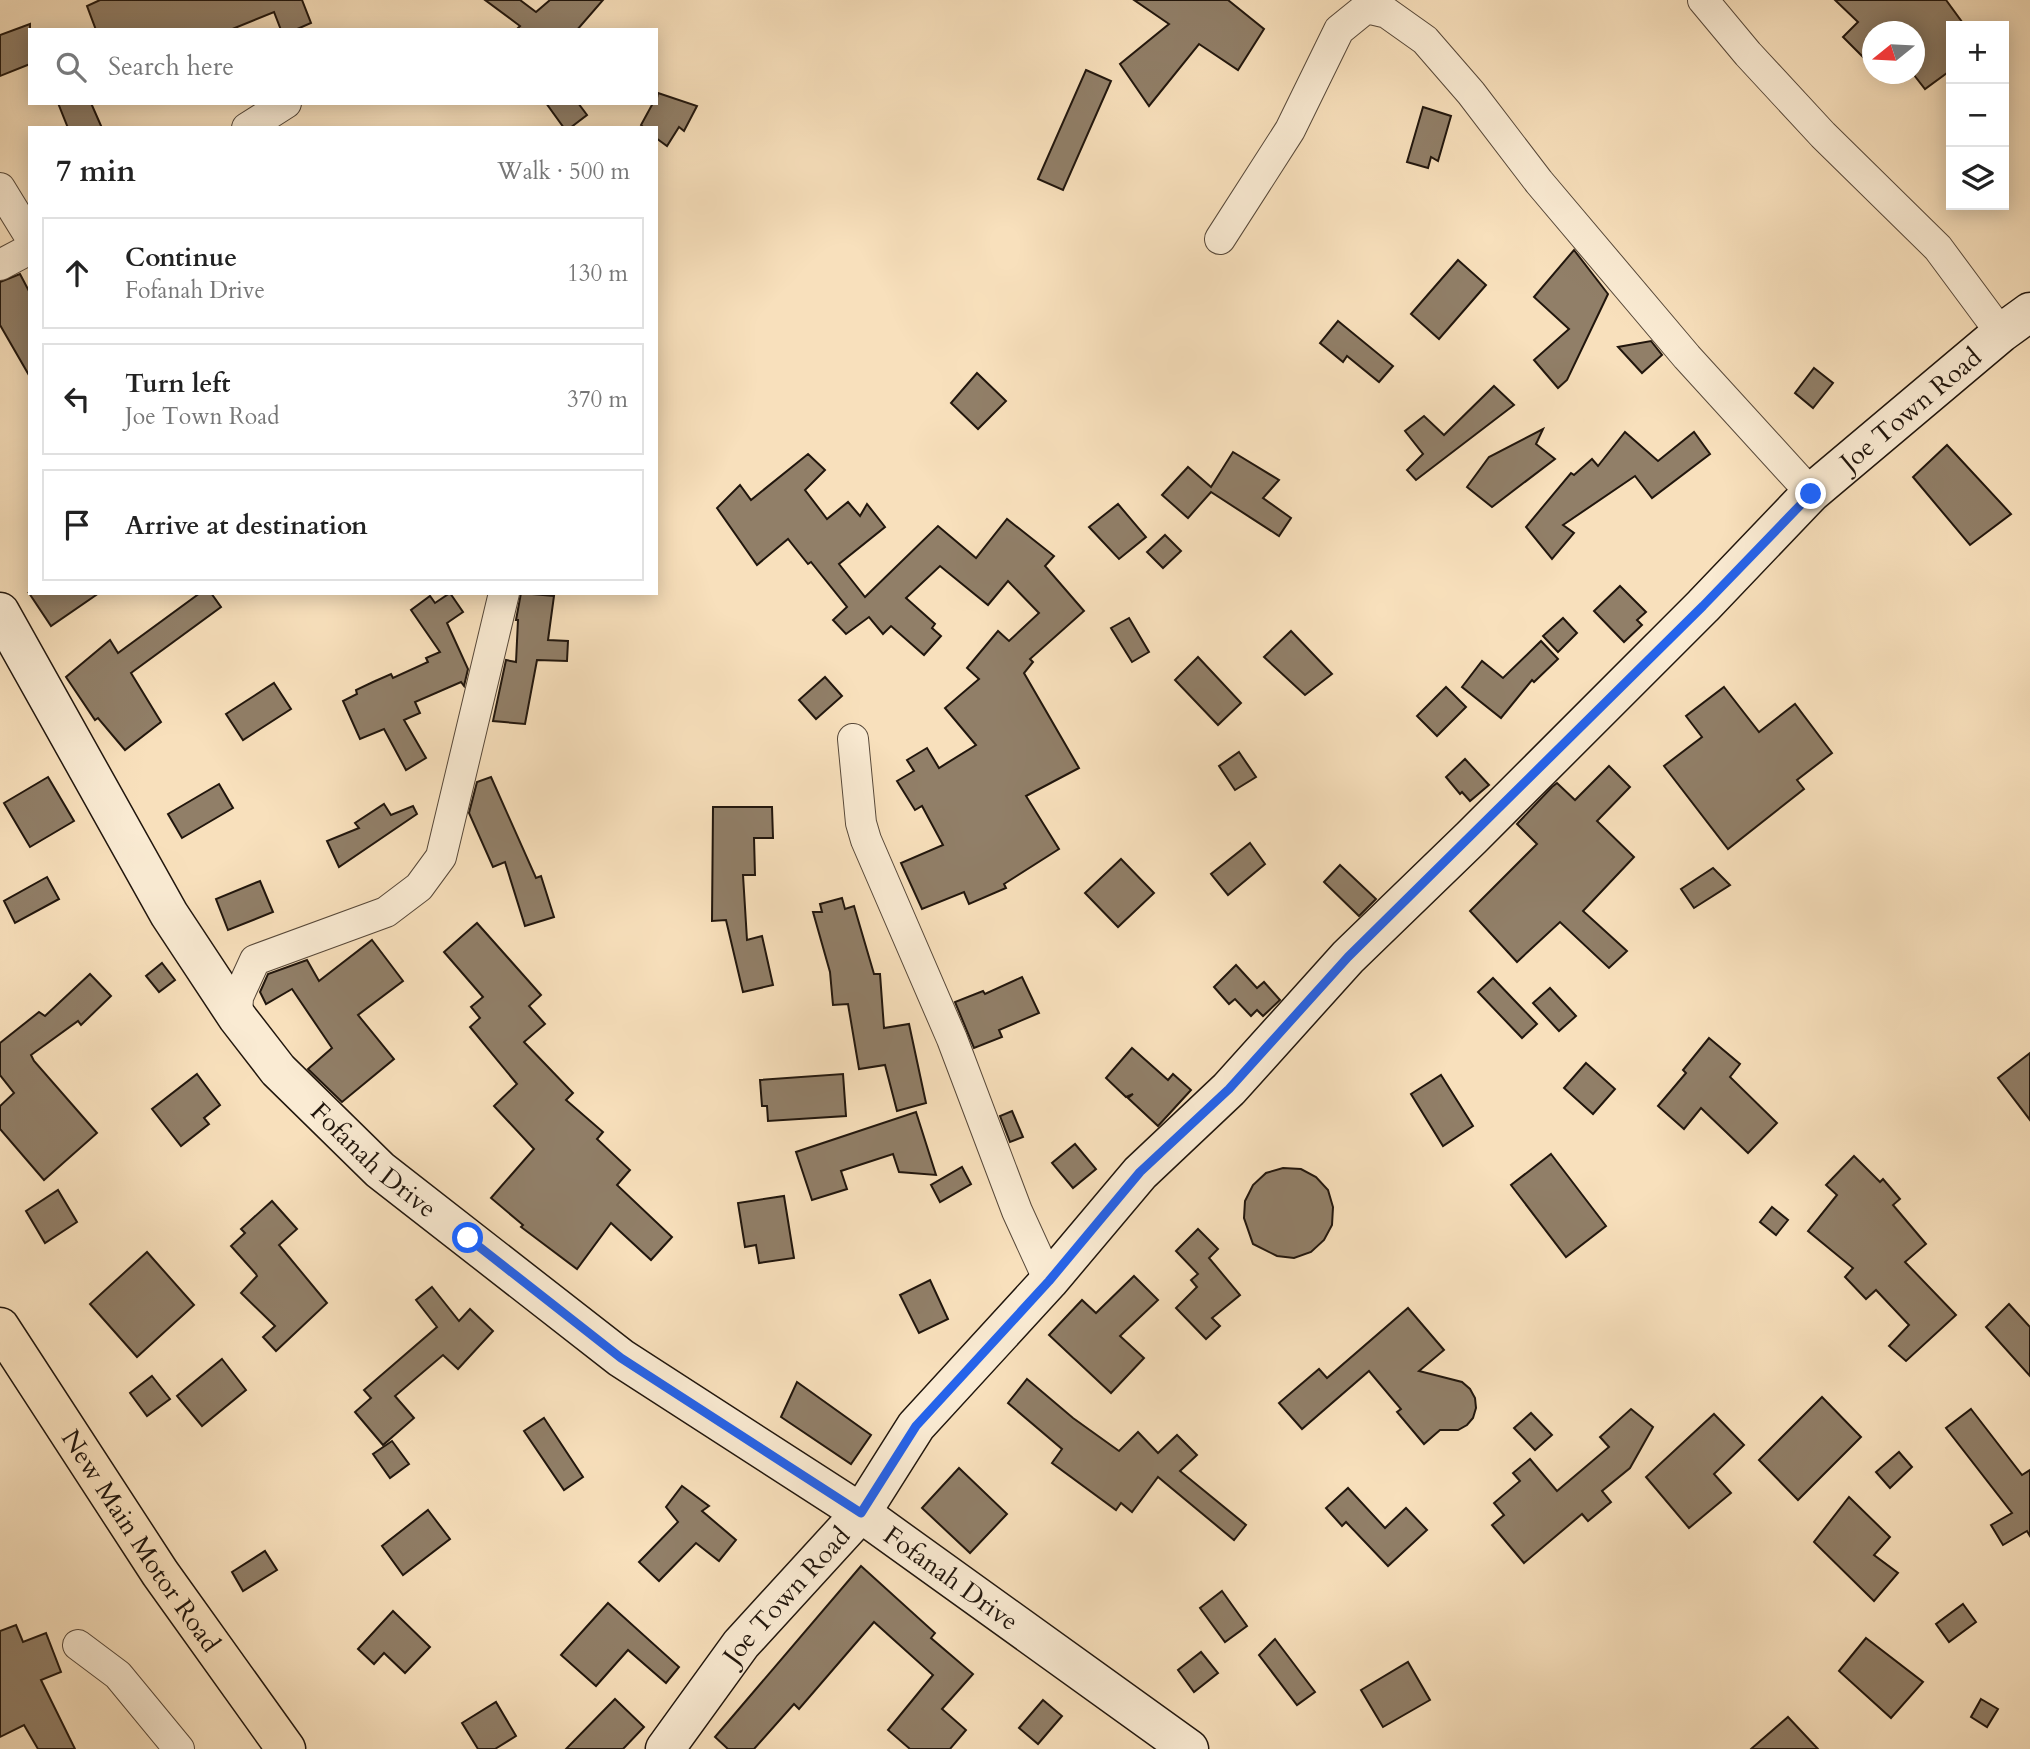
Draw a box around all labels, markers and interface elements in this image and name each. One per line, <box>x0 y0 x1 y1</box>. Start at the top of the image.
north arrow <box>1862 21 1925 84</box>
map controls <box>1946 21 2009 210</box>
button: + <box>1946 21 2009 84</box>
search box <box>28 28 658 105</box>
icon: search <box>52 48 90 86</box>
text: Search here <box>108 49 234 84</box>
button: − <box>1946 84 2009 147</box>
button: layers <box>1946 147 2009 210</box>
text: 7 min <box>56 151 136 192</box>
text: Walk · 500 m <box>497 156 630 187</box>
text: Continue <box>125 240 237 275</box>
icon: ahead <box>58 254 96 292</box>
text: 130 m <box>567 258 628 289</box>
text: Fofanah Drive <box>125 275 265 306</box>
street label: Joe Town Road <box>1830 340 1989 482</box>
text: Turn left <box>125 366 230 401</box>
icon: left <box>58 380 96 418</box>
text: 370 m <box>567 384 628 415</box>
text: Joe Town Road <box>125 401 279 432</box>
route end <box>1795 478 1826 509</box>
icon: arrive <box>58 506 96 544</box>
text: Arrive at destination <box>125 508 368 543</box>
street label: Fofanah Drive <box>303 1095 444 1226</box>
route start <box>452 1222 483 1253</box>
street label: New Main Motor Road <box>53 1423 228 1659</box>
street label: Fofanah Drive <box>877 1518 1026 1639</box>
street label: Joe Town Road <box>713 1519 858 1675</box>

